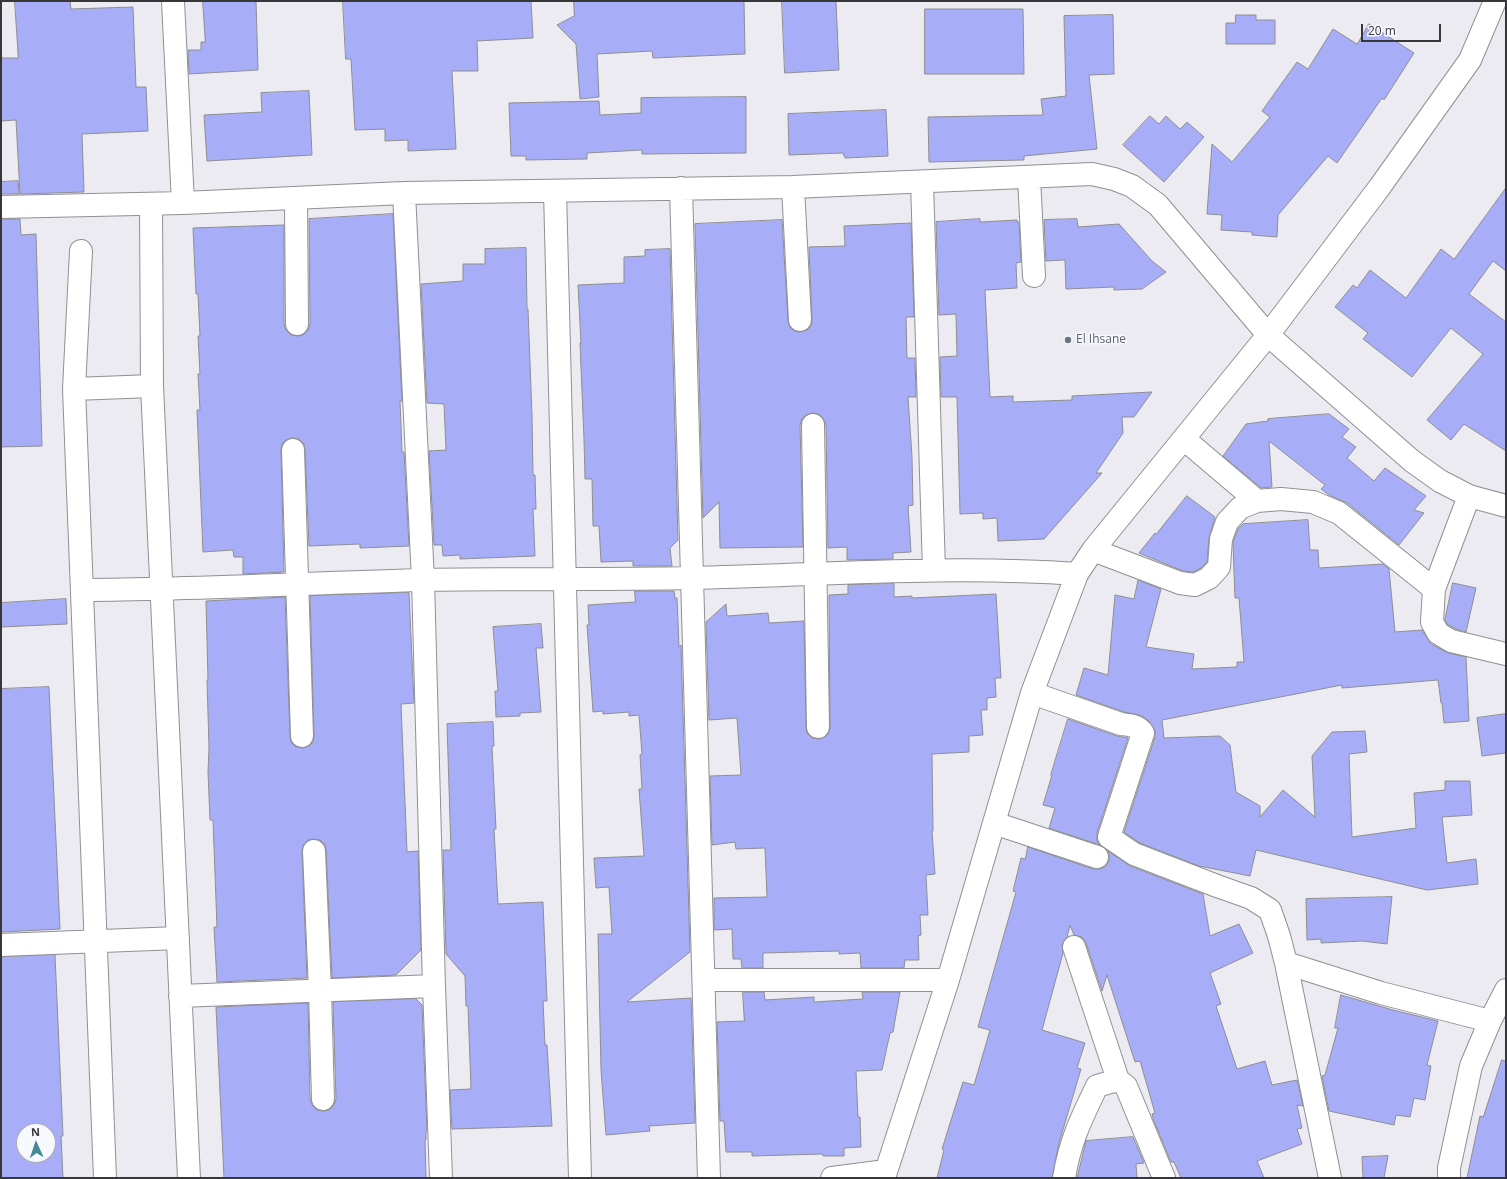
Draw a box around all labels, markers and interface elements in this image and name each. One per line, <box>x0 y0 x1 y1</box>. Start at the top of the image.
scale bar <box>1363 16 1443 42</box>
text: 20 m <box>1368 22 1396 39</box>
place label: El Ihsane <box>1076 333 1126 347</box>
marker: El Ihsane <box>1063 335 1073 345</box>
north arrow <box>16 1123 56 1163</box>
text: N <box>31 1124 40 1139</box>

